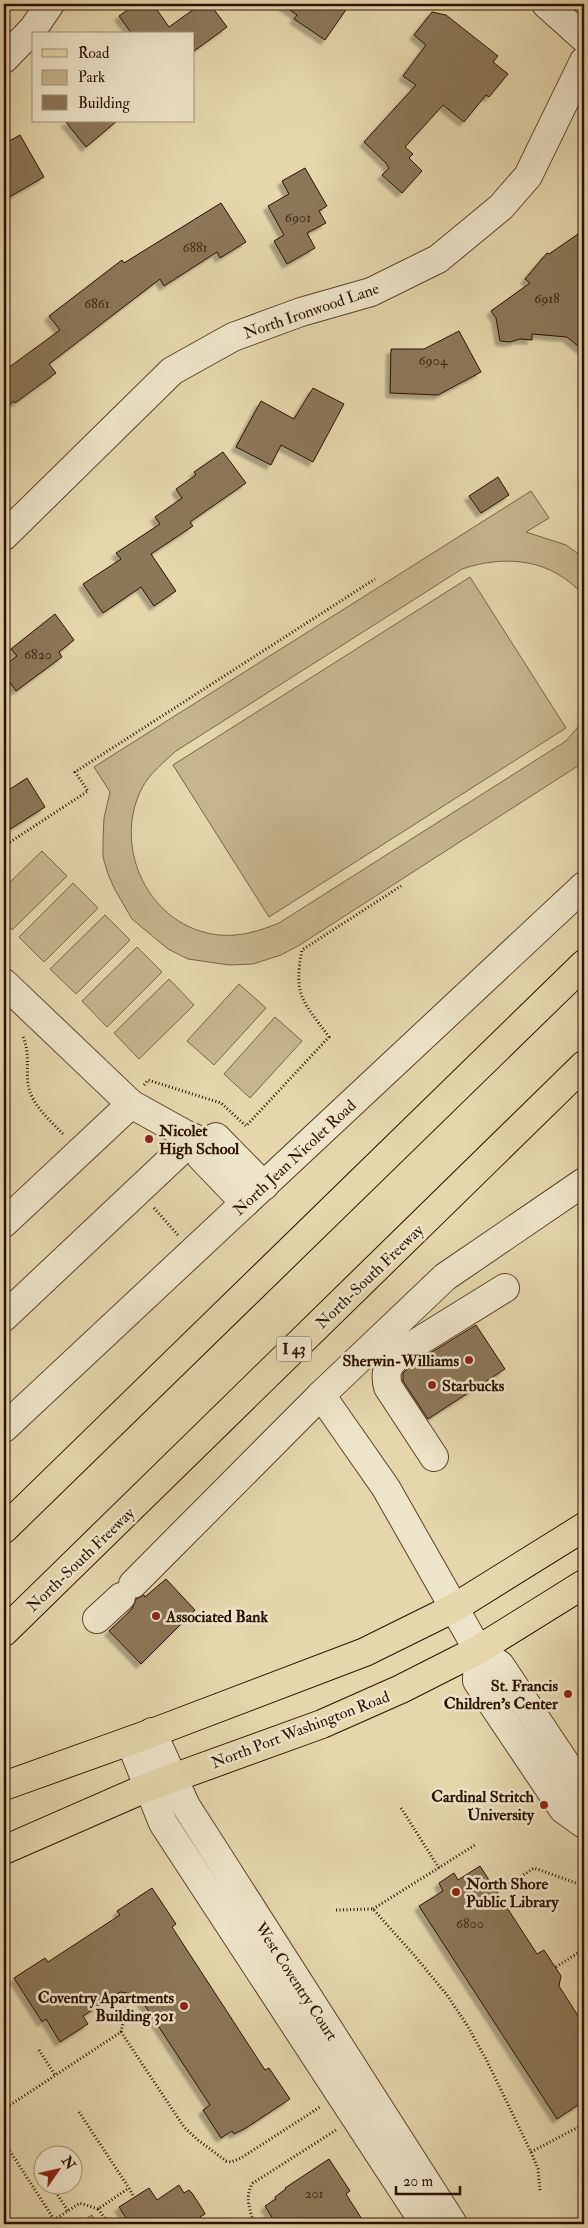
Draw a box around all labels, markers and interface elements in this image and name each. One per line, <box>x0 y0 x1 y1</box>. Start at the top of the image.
legend <box>32 32 195 122</box>
text: Road <box>78 44 110 63</box>
text: Park <box>78 68 105 87</box>
text: Building <box>78 94 130 113</box>
house number: 6901 <box>285 209 311 226</box>
house number: 6881 <box>182 239 208 256</box>
street label: North Ironwood Lane <box>241 278 382 344</box>
house number: 6918 <box>534 290 560 307</box>
house number: 6861 <box>84 295 110 312</box>
house number: 6904 <box>419 352 449 369</box>
house number: 6820 <box>24 646 52 663</box>
street label: North Jean Nicolet Road <box>229 1096 361 1221</box>
place label: Nicolet High School <box>158 1121 240 1160</box>
marker: Nicolet High School <box>143 1133 155 1145</box>
street label: North-South Freeway <box>312 1220 428 1333</box>
road number: I 43 <box>276 1336 312 1362</box>
place label: Sherwin-Williams <box>342 1351 460 1371</box>
marker: Sherwin-Williams <box>463 1354 475 1366</box>
place label: Starbucks <box>442 1376 505 1396</box>
marker: Starbucks <box>426 1379 438 1391</box>
street label: North-South Freeway <box>23 1503 139 1616</box>
place label: Associated Bank <box>165 1607 269 1627</box>
marker: Associated Bank <box>150 1610 162 1622</box>
place label: St. Francis Children's Center <box>444 1676 559 1714</box>
street label: North Port Washington Road <box>208 1687 392 1773</box>
marker: St. Francis Children's Center <box>562 1688 574 1700</box>
place label: Cardinal Stritch University <box>431 1787 535 1826</box>
marker: Cardinal Stritch University <box>538 1799 550 1811</box>
place label: North Shore Public Library <box>465 1874 560 1913</box>
marker: North Shore Public Library <box>450 1886 462 1898</box>
house number: 6800 <box>456 1915 484 1932</box>
street label: West Coventry Court <box>250 1918 342 2044</box>
place label: Coventry Apartments Building 301 <box>38 1988 175 2027</box>
marker: Coventry Apartments Building 301 <box>178 2000 190 2012</box>
north arrow <box>32 2146 82 2196</box>
text: N <box>57 2152 79 2173</box>
scale bar <box>396 2163 459 2195</box>
text: 20 m <box>403 2172 433 2191</box>
house number: 201 <box>304 2185 324 2202</box>

